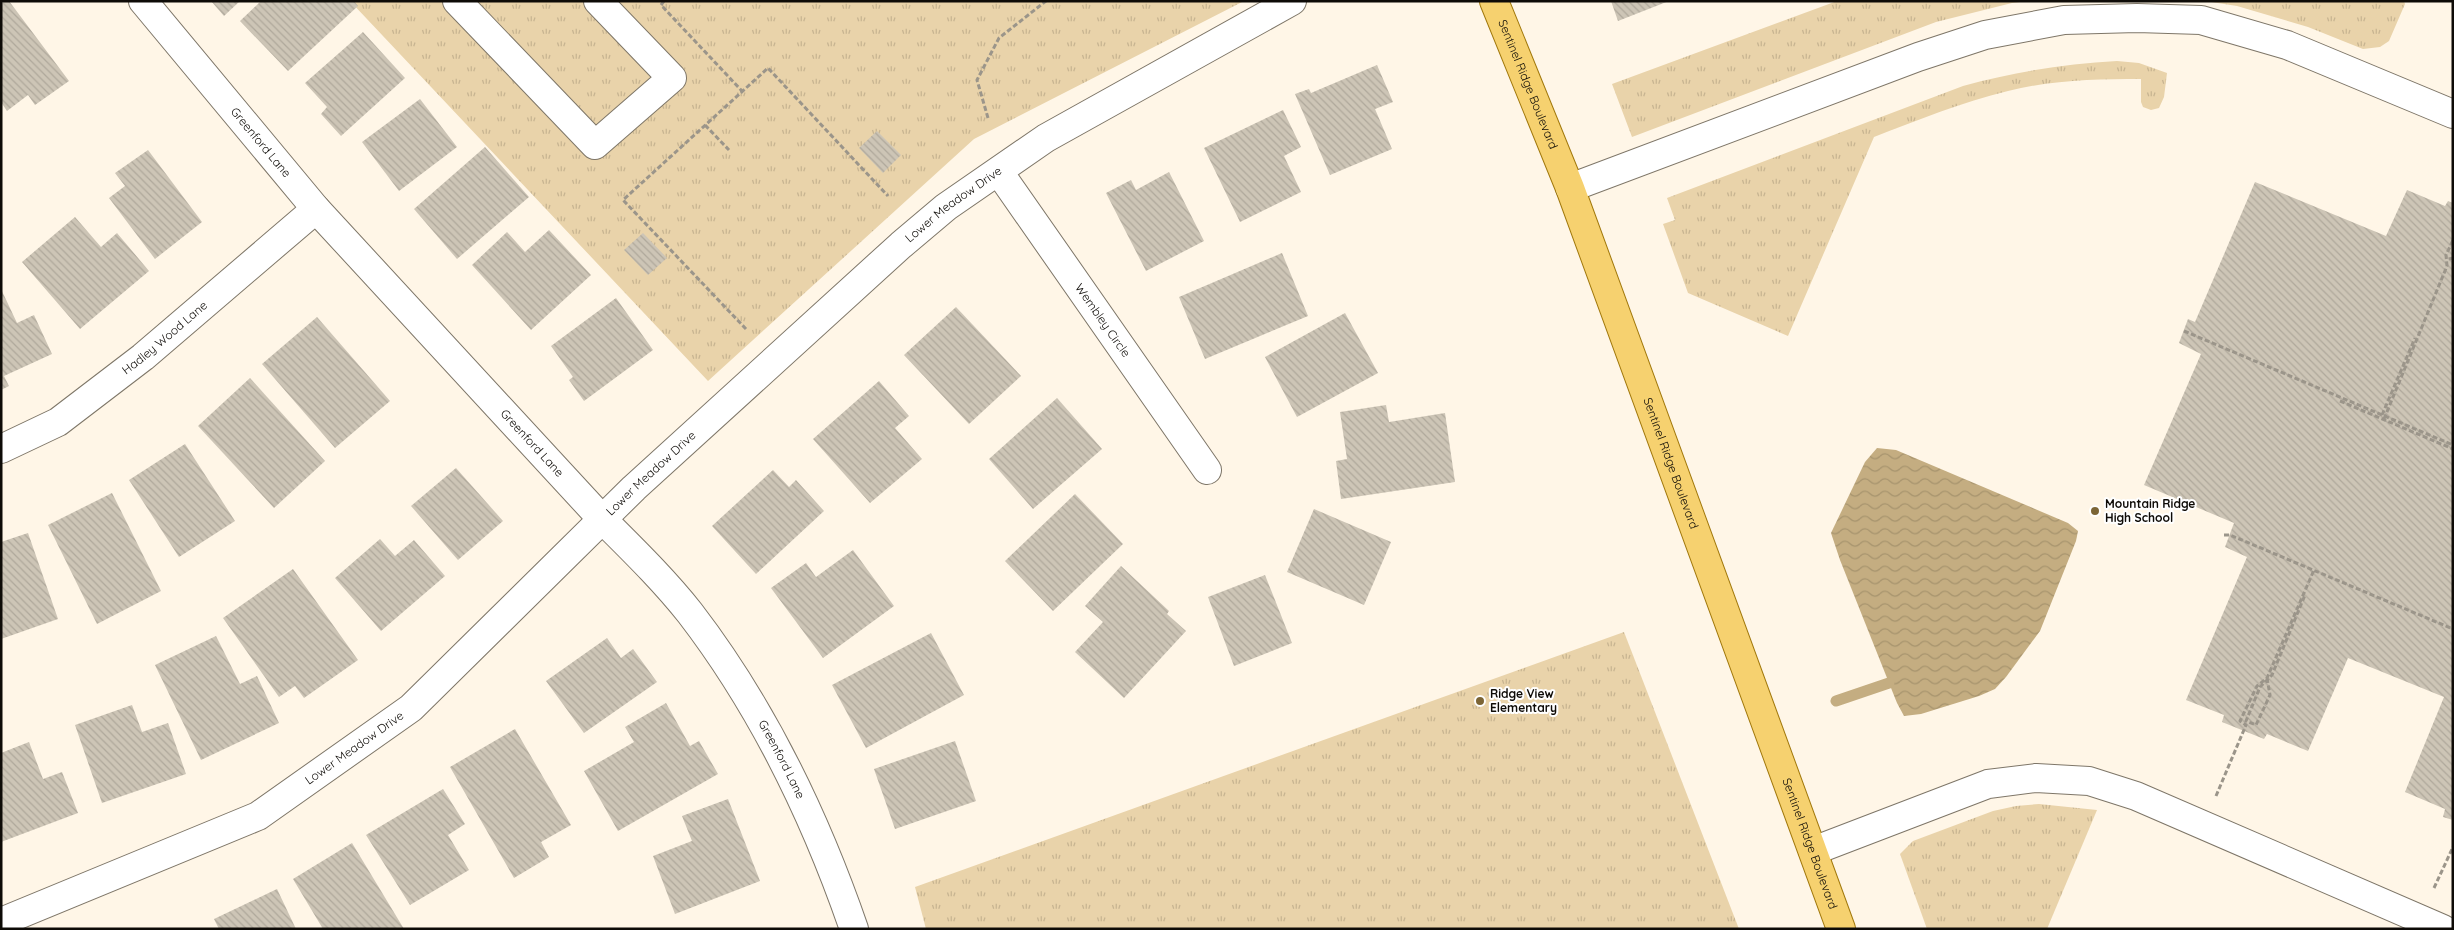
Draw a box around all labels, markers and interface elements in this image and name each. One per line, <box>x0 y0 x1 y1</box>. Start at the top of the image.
street label: Sentinel Ridge Boulevard <box>1495 17 1561 151</box>
street label: Greenford Lane <box>228 104 295 180</box>
street label: Lower Meadow Drive <box>902 163 1005 245</box>
street label: Wembley Circle <box>1072 280 1134 360</box>
street label: Hadley Wood Lane <box>119 297 210 377</box>
street label: Sentinel Ridge Boulevard <box>1640 395 1702 531</box>
street label: Greenford Lane <box>497 406 567 480</box>
street label: Lower Meadow Drive <box>603 427 699 518</box>
place label: Mountain Ridge High School <box>2105 496 2195 525</box>
marker: Mountain Ridge High School <box>2089 505 2101 517</box>
place label: Ridge View Elementary <box>1490 686 1557 715</box>
marker: Ridge View Elementary <box>1474 695 1486 707</box>
street label: Lower Meadow Drive <box>302 708 406 787</box>
street label: Greenford Lane <box>755 717 809 801</box>
street label: Sentinel Ridge Boulevard <box>1779 776 1841 911</box>

